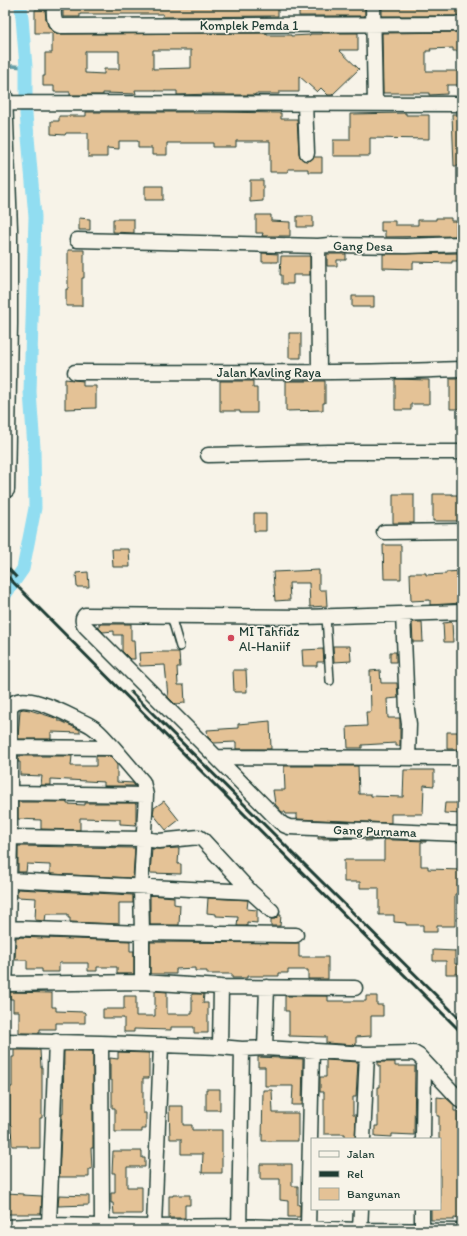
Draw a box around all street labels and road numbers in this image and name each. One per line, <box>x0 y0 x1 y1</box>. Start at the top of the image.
street label: Komplek Pemda 1 <box>200 18 298 33</box>
street label: Gang Desa <box>333 238 393 254</box>
street label: Jalan Kavling Raya <box>217 365 321 380</box>
street label: Gang Purnama <box>333 822 417 840</box>

